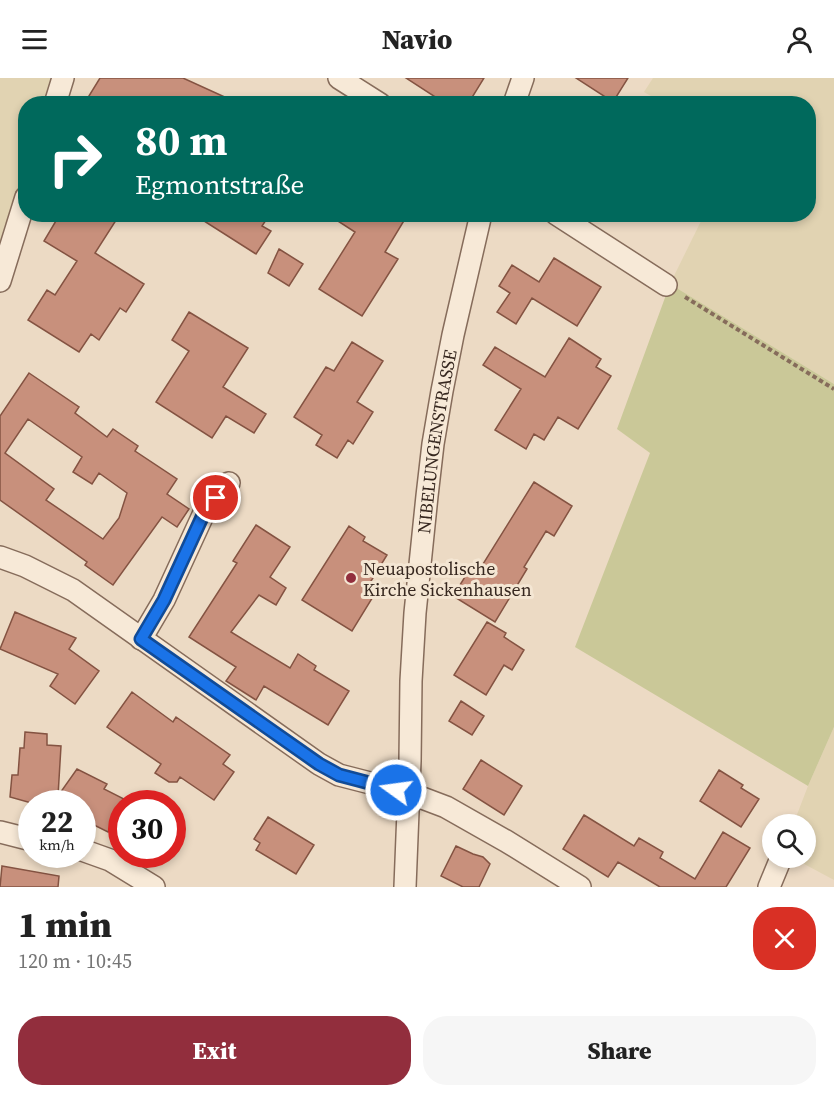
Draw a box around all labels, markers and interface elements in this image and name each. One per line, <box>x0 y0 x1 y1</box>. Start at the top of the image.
text: Navio <box>382 21 452 58</box>
icon: menu <box>18 23 51 56</box>
icon: person <box>783 23 816 56</box>
text: 80 m <box>135 111 228 169</box>
icon: right <box>36 120 114 198</box>
text: Egmontstraße <box>135 166 304 203</box>
street label: NIBELUNGENSTRASSE <box>411 347 462 535</box>
pin <box>190 472 241 523</box>
icon: arrive <box>199 481 232 514</box>
place label: Neuapostolische Kirche Sickenhausen <box>363 556 532 602</box>
marker: Neuapostolische Kirche Sickenhausen <box>344 571 358 585</box>
position arrow <box>364 758 428 822</box>
speed limit sign: 30 <box>108 790 186 868</box>
text: 22 <box>41 801 73 842</box>
map controls <box>762 814 816 868</box>
button: search <box>762 814 816 868</box>
text: km/h <box>39 834 75 855</box>
text: 1 min <box>18 900 112 949</box>
button: close <box>753 907 816 970</box>
text: 120 m · 10:45 <box>18 947 132 975</box>
button: Exit <box>18 1016 411 1085</box>
button: Share <box>423 1016 816 1085</box>

